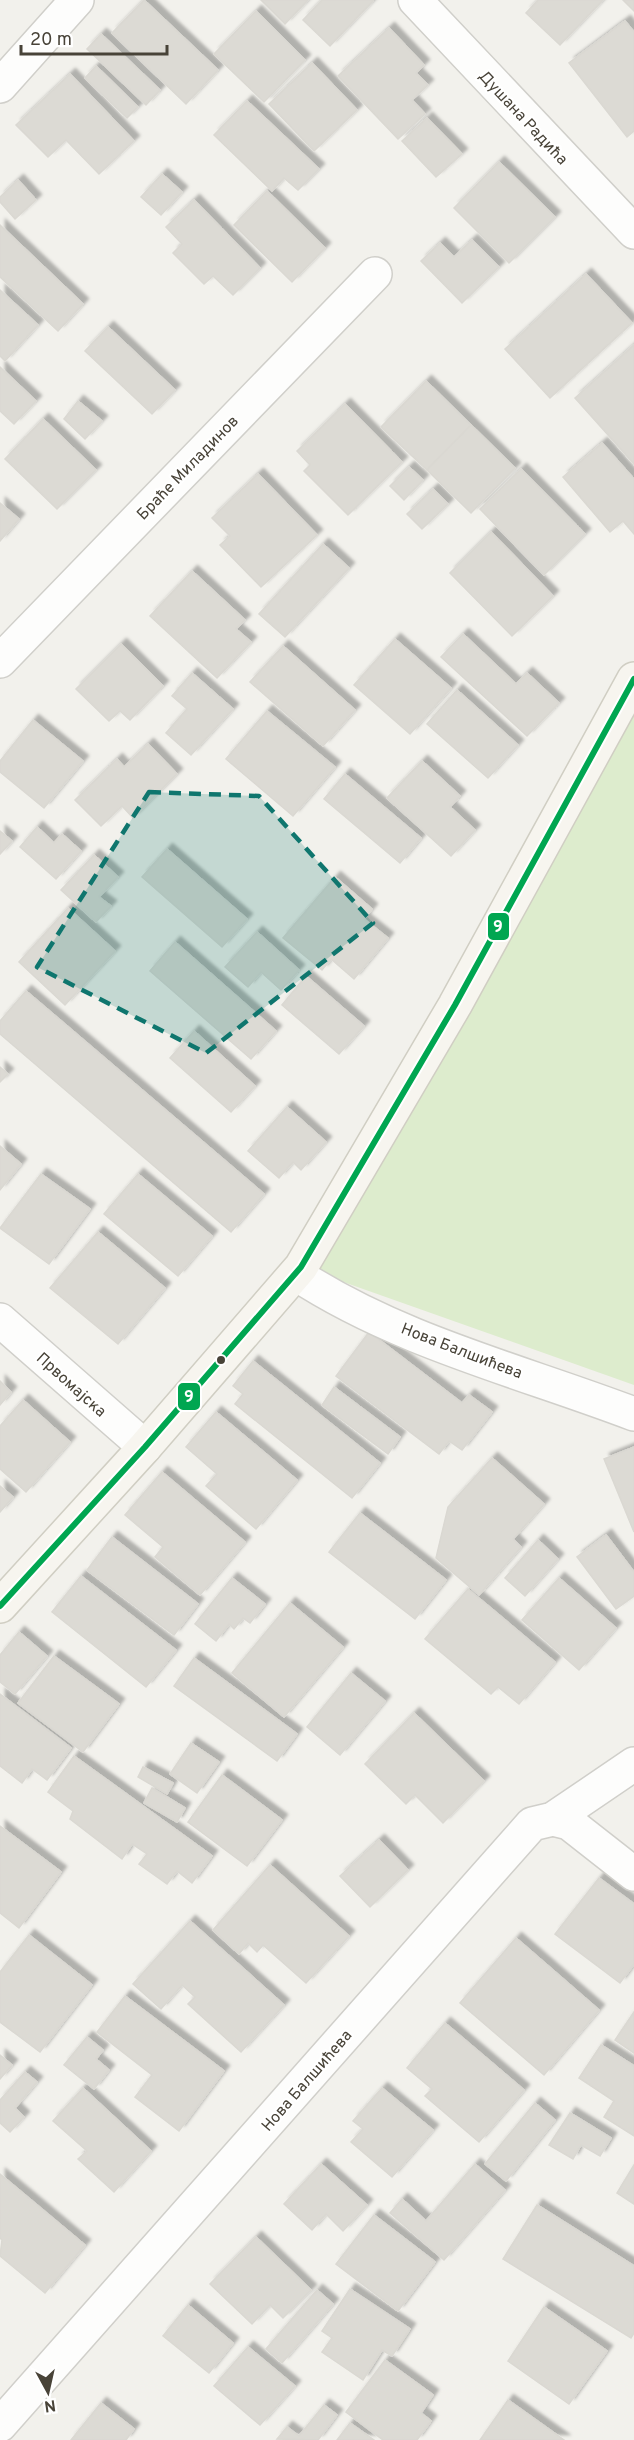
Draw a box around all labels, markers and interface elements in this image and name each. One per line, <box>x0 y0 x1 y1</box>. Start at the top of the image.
scale bar <box>21 18 166 56</box>
text: 20 m <box>30 29 72 52</box>
street label: Душана Радића <box>474 67 571 170</box>
street label: Браће Миладинов <box>133 412 244 525</box>
line badge: 9 <box>487 912 510 941</box>
text: 9 <box>493 918 503 938</box>
street label: Нова Балшићева <box>398 1320 525 1384</box>
street label: Првомајска <box>31 1349 110 1422</box>
unlabelled marker <box>215 1354 227 1366</box>
line badge: 9 <box>177 1382 201 1411</box>
text: 9 <box>184 1388 194 1408</box>
street label: Нова Балшићева <box>258 2026 357 2136</box>
north arrow <box>18 2362 78 2422</box>
text: N <box>43 2394 57 2416</box>

